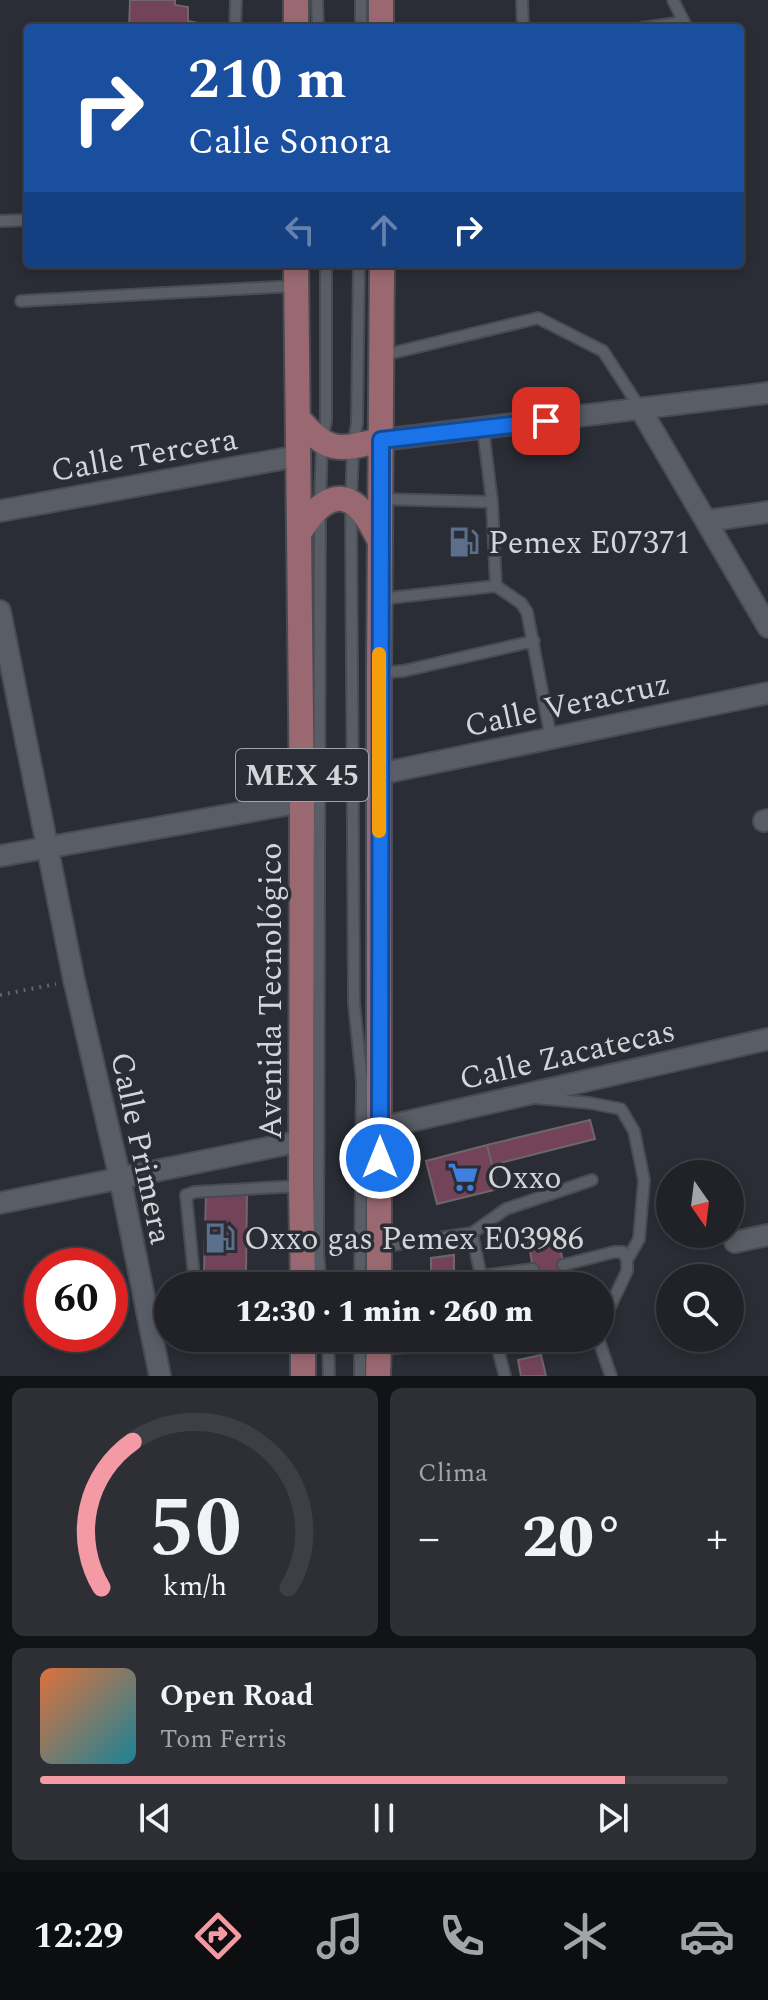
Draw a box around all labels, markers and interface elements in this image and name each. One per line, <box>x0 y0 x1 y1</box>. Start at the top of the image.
text: 210 m <box>188 38 347 123</box>
icon: right <box>56 56 160 160</box>
text: Calle Sonora <box>188 115 391 170</box>
icon: left <box>278 208 322 252</box>
icon: ahead <box>362 208 406 252</box>
icon: right <box>446 208 490 252</box>
pin <box>512 387 580 455</box>
icon: arrive <box>524 399 568 443</box>
street label: Calle Tercera <box>47 415 242 496</box>
place label: Pemex E07371 <box>488 519 691 568</box>
fuel station icon: Pemex E07371 <box>447 525 481 559</box>
street label: Calle Veracruz <box>460 660 674 751</box>
road number: MEX 45 <box>236 749 368 801</box>
street label: Avenida Tecnológico <box>247 842 296 1140</box>
street label: Calle Zacatecas <box>455 1007 680 1104</box>
street label: Calle Primera <box>96 1048 185 1249</box>
position arrow <box>338 1116 422 1200</box>
place label: Oxxo <box>487 1154 562 1203</box>
supermarket icon: Oxxo <box>446 1160 480 1194</box>
north arrow <box>656 1160 744 1248</box>
map controls <box>656 1160 744 1352</box>
place label: Oxxo gas Pemex E03986 <box>244 1215 584 1264</box>
fuel station icon: Oxxo gas Pemex E03986 <box>203 1221 237 1255</box>
speed limit sign: 60 <box>24 1248 128 1352</box>
button: search <box>656 1264 744 1352</box>
text: 12:30 · 1 min · 260 m <box>235 1289 533 1335</box>
text: Clima <box>418 1453 488 1493</box>
text: 50 <box>148 1466 242 1593</box>
text: 20° <box>522 1492 624 1584</box>
text: − <box>418 1505 440 1572</box>
text: + <box>706 1505 728 1572</box>
text: km/h <box>163 1565 227 1608</box>
text: Open Road <box>160 1673 314 1719</box>
text: Tom Ferris <box>160 1719 287 1759</box>
icon: previous <box>133 1796 177 1840</box>
icon: pause <box>362 1796 406 1840</box>
icon: next <box>591 1796 635 1840</box>
icon: directions <box>190 1908 246 1964</box>
icon: music <box>312 1908 368 1964</box>
icon: phone <box>434 1908 490 1964</box>
icon: climate <box>557 1908 613 1964</box>
icon: car <box>679 1908 735 1964</box>
text: 12:29 <box>33 1909 124 1964</box>

